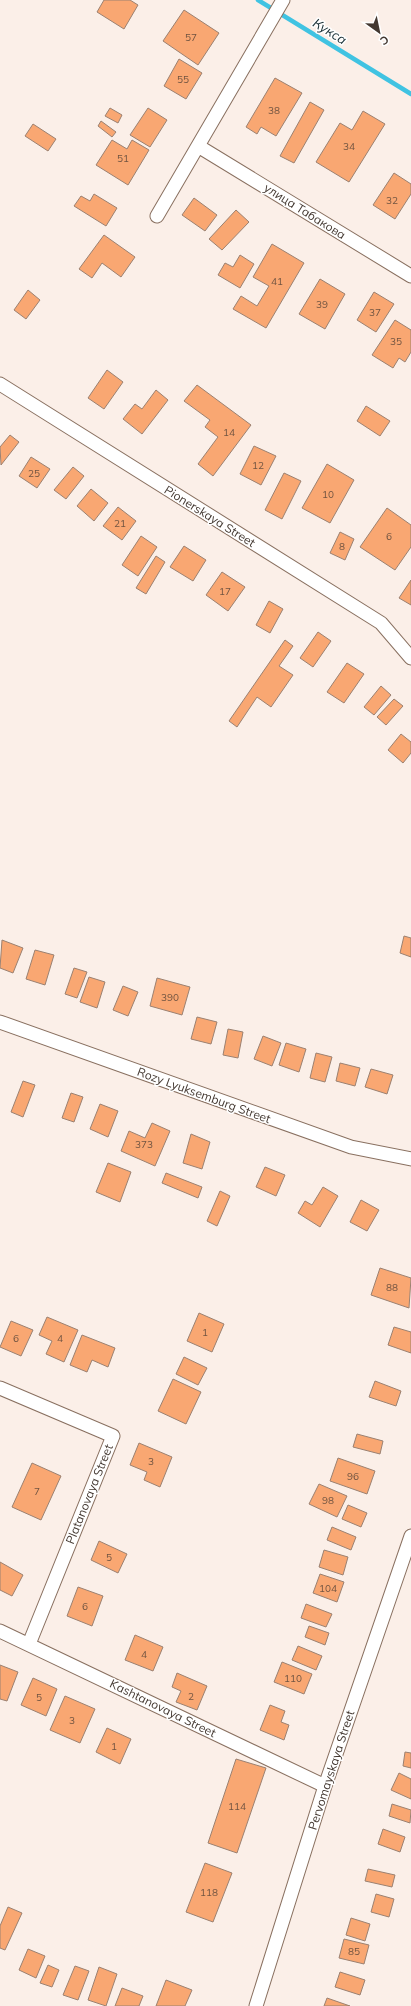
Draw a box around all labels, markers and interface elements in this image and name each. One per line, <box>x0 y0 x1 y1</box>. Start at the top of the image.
north arrow <box>359 12 399 52</box>
water label: Кукса <box>310 14 350 48</box>
house number: 57 <box>185 31 197 44</box>
text: С <box>377 32 391 49</box>
house number: 55 <box>177 73 189 86</box>
house number: 38 <box>268 104 280 117</box>
house number: 34 <box>343 140 355 153</box>
house number: 51 <box>117 152 129 165</box>
street label: улица Табакова <box>261 180 349 242</box>
house number: 32 <box>386 194 398 207</box>
house number: 41 <box>271 275 283 288</box>
house number: 39 <box>316 298 328 311</box>
house number: 37 <box>369 306 381 319</box>
house number: 35 <box>390 335 402 348</box>
house number: 14 <box>223 426 235 439</box>
house number: 12 <box>252 459 264 472</box>
house number: 25 <box>28 467 40 480</box>
street label: Pionerskaya Street <box>162 482 258 550</box>
house number: 10 <box>322 488 334 501</box>
house number: 21 <box>114 517 126 530</box>
house number: 6 <box>386 530 392 543</box>
house number: 8 <box>339 540 345 553</box>
house number: 17 <box>219 585 231 598</box>
house number: 390 <box>161 991 179 1004</box>
street label: Rozy Lyuksemburg Street <box>135 1064 273 1126</box>
house number: 373 <box>135 1138 153 1151</box>
house number: 88 <box>386 1281 398 1294</box>
house number: 1 <box>202 1326 208 1339</box>
house number: 6 <box>13 1332 19 1345</box>
house number: 4 <box>57 1332 63 1345</box>
street label: Platanovaya Street <box>62 1442 116 1546</box>
house number: 3 <box>148 1455 154 1468</box>
house number: 96 <box>347 1470 359 1483</box>
house number: 7 <box>34 1485 40 1498</box>
house number: 98 <box>322 1494 334 1507</box>
house number: 5 <box>106 1551 112 1564</box>
house number: 104 <box>319 1582 337 1595</box>
house number: 6 <box>82 1600 88 1613</box>
house number: 4 <box>141 1648 147 1661</box>
house number: 110 <box>284 1672 302 1685</box>
street label: Kashtanovaya Street <box>108 1676 218 1740</box>
house number: 2 <box>188 1690 194 1703</box>
house number: 5 <box>36 1691 42 1704</box>
street label: Pervomayskaya Street <box>305 1708 357 1832</box>
house number: 3 <box>69 1714 75 1727</box>
house number: 1 <box>111 1740 117 1753</box>
house number: 114 <box>228 1800 246 1813</box>
house number: 118 <box>200 1886 218 1899</box>
house number: 85 <box>348 1945 360 1958</box>

